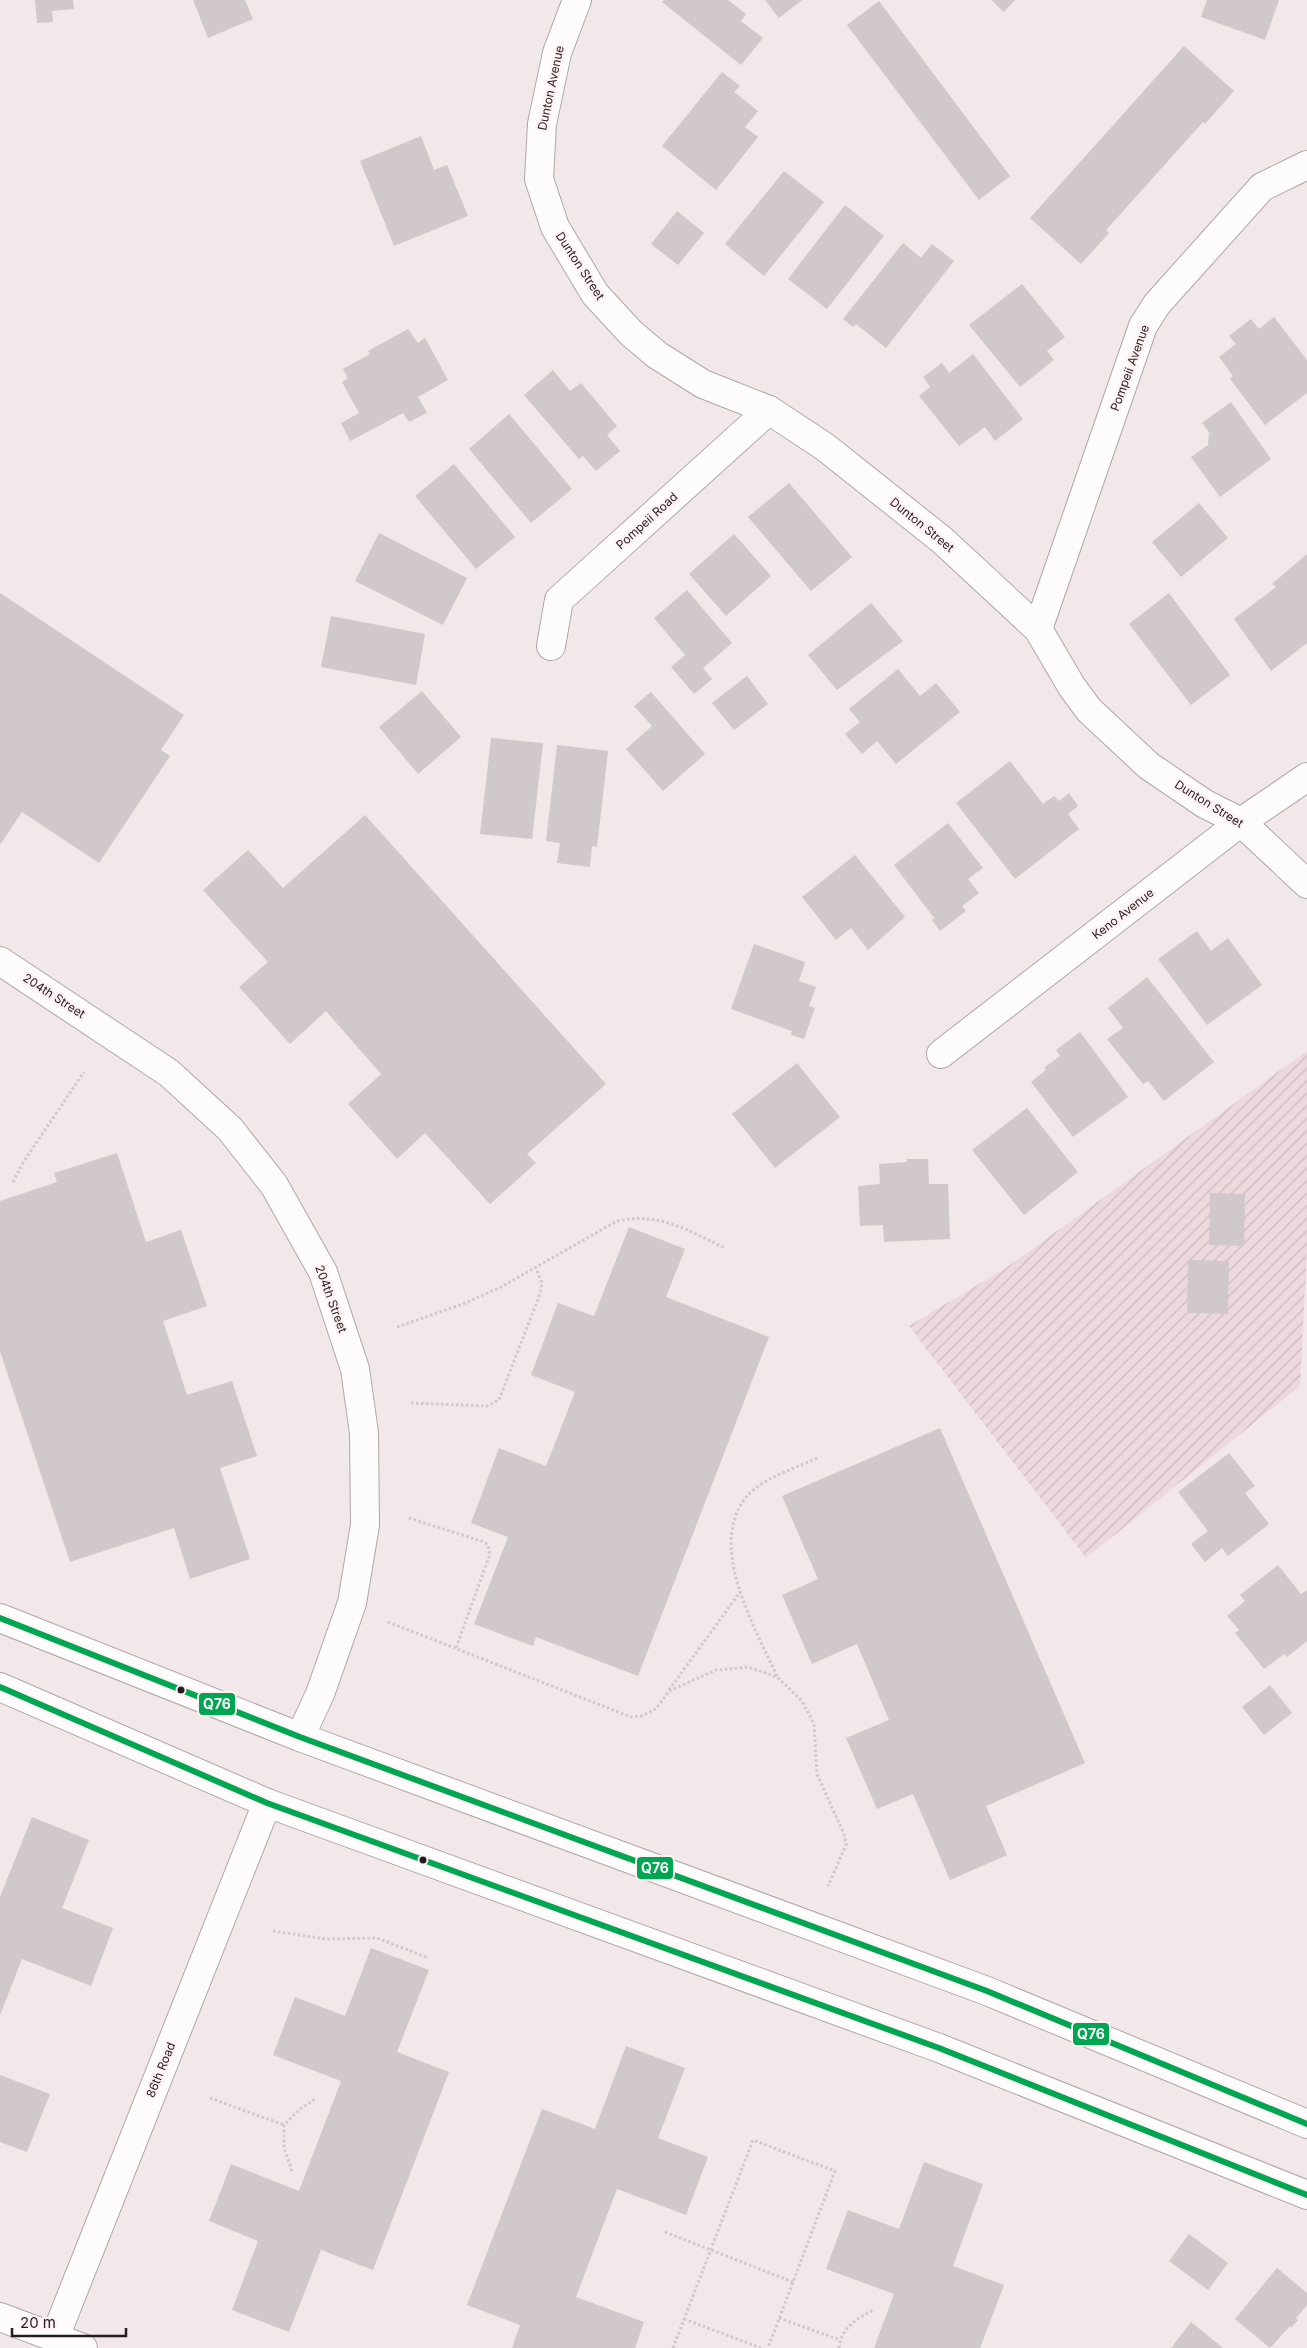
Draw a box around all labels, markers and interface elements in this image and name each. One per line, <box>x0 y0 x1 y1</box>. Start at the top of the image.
street label: Dunton Avenue <box>534 44 567 132</box>
street label: Dunton Street <box>553 229 608 303</box>
street label: Pompeii Avenue <box>1107 323 1152 413</box>
street label: Pompeii Road <box>613 489 681 552</box>
street label: Dunton Street <box>887 494 957 555</box>
street label: Dunton Street <box>1172 776 1246 831</box>
street label: Keno Avenue <box>1089 885 1157 942</box>
street label: 204th Street <box>20 970 88 1021</box>
street label: 204th Street <box>312 1263 351 1335</box>
unlabelled marker <box>176 1685 186 1695</box>
line badge: Q76 <box>198 1692 236 1716</box>
text: Q76 <box>203 1695 231 1712</box>
unlabelled marker <box>418 1855 428 1865</box>
line badge: Q76 <box>636 1856 674 1880</box>
text: Q76 <box>641 1859 669 1876</box>
line badge: Q76 <box>1072 2022 1110 2046</box>
text: Q76 <box>1077 2025 1105 2042</box>
street label: 86th Road <box>143 2040 178 2100</box>
scale bar <box>12 2306 126 2338</box>
text: 20 m <box>20 2313 56 2332</box>

